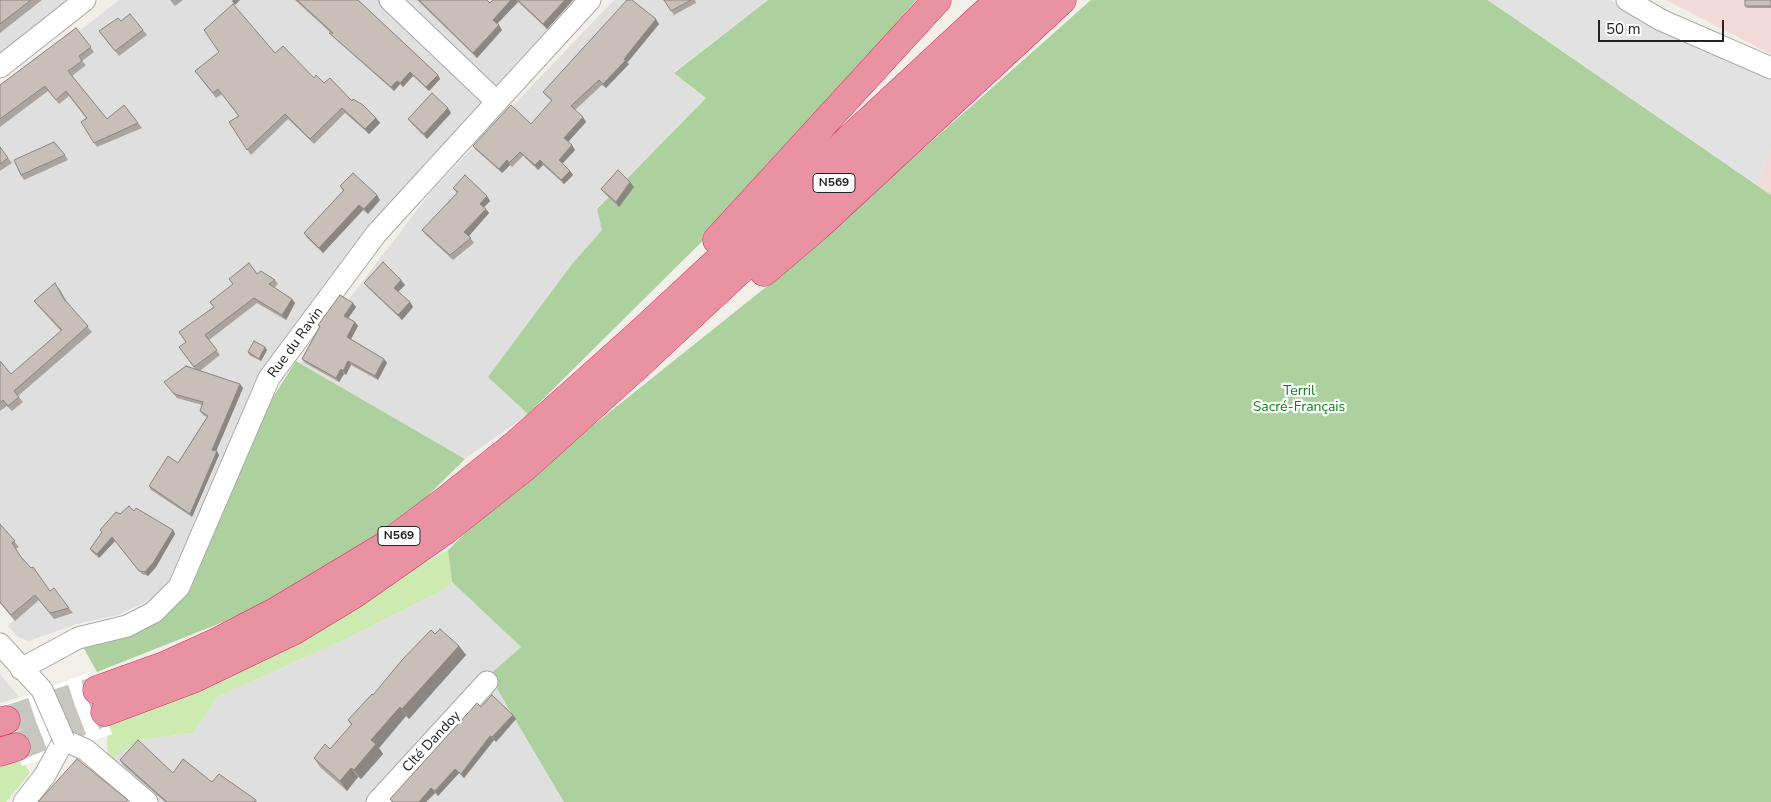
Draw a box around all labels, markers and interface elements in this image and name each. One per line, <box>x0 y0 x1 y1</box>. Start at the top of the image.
scale bar <box>1601 10 1727 42</box>
text: 50 m <box>1606 19 1641 39</box>
road number: N569 <box>813 174 855 192</box>
street label: Rue du Ravin <box>265 304 327 382</box>
park label: Terril Sacré-Français <box>1253 384 1345 417</box>
road number: N569 <box>378 526 420 546</box>
street label: CIté Dandoy <box>399 708 465 776</box>

